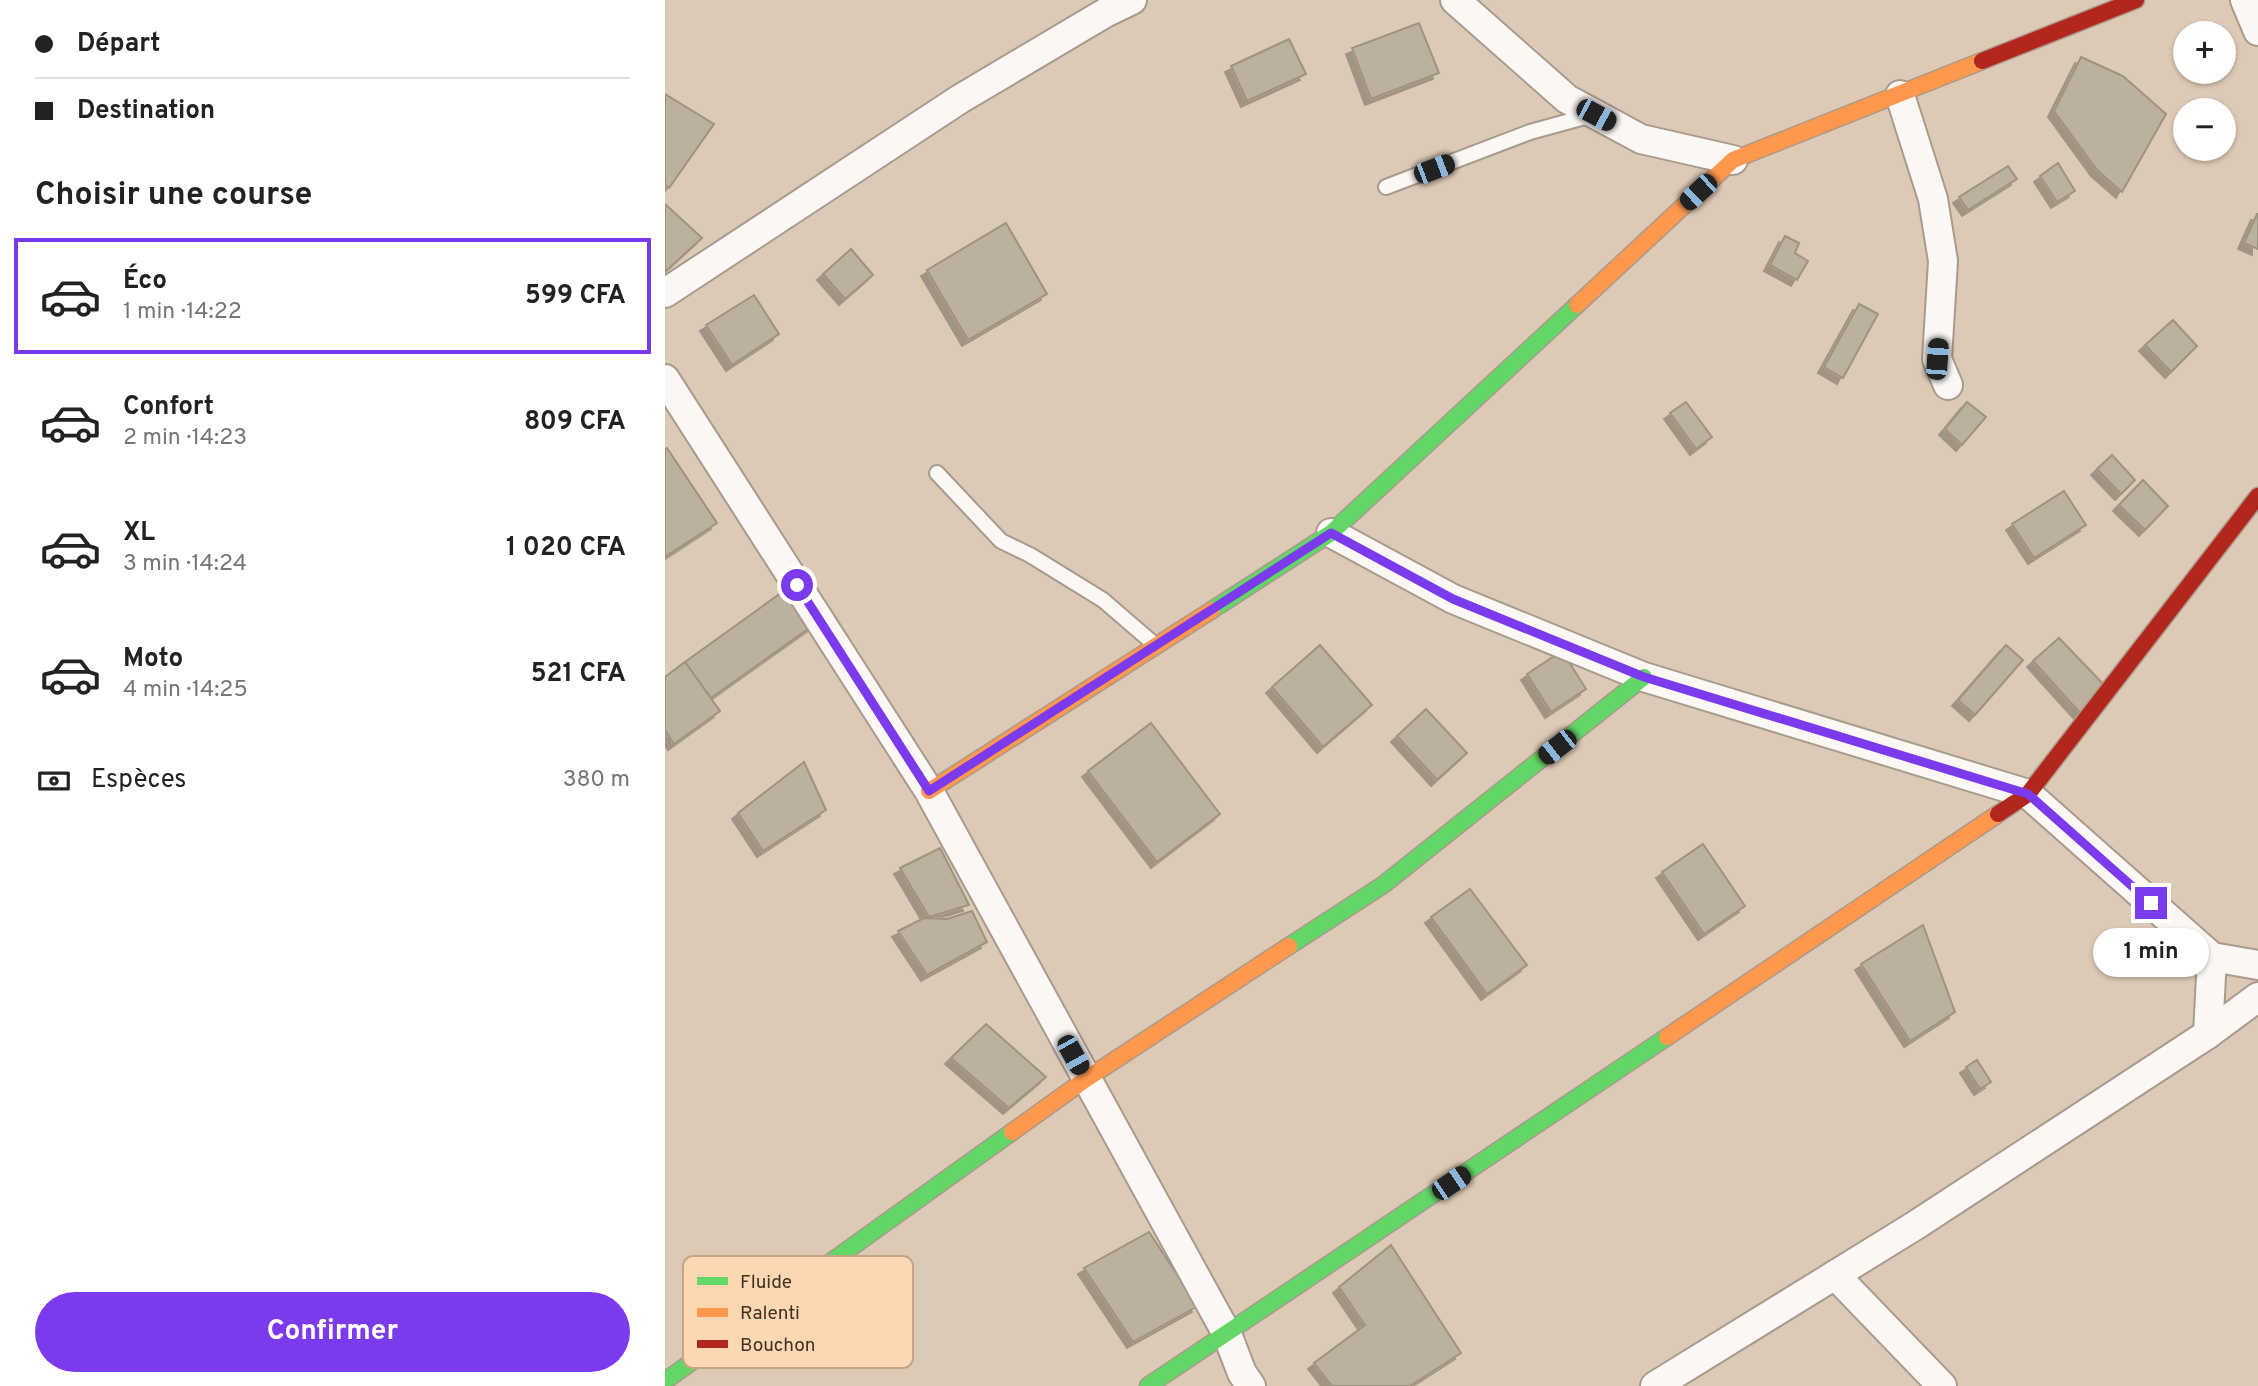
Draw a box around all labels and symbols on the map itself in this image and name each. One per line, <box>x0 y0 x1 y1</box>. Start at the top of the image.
car <box>1573 96 1620 134</box>
car <box>1411 152 1458 186</box>
car <box>1676 170 1721 214</box>
car <box>1926 337 1949 381</box>
route start <box>781 569 813 601</box>
car <box>1534 726 1581 768</box>
route end <box>2135 887 2167 919</box>
callout: 1 min <box>2093 928 2209 976</box>
car <box>1054 1032 1093 1078</box>
car <box>1428 1163 1475 1203</box>
legend <box>683 1256 913 1368</box>
text: Fluide <box>740 1271 792 1295</box>
text: Ralenti <box>740 1302 800 1326</box>
text: Bouchon <box>740 1334 816 1358</box>

